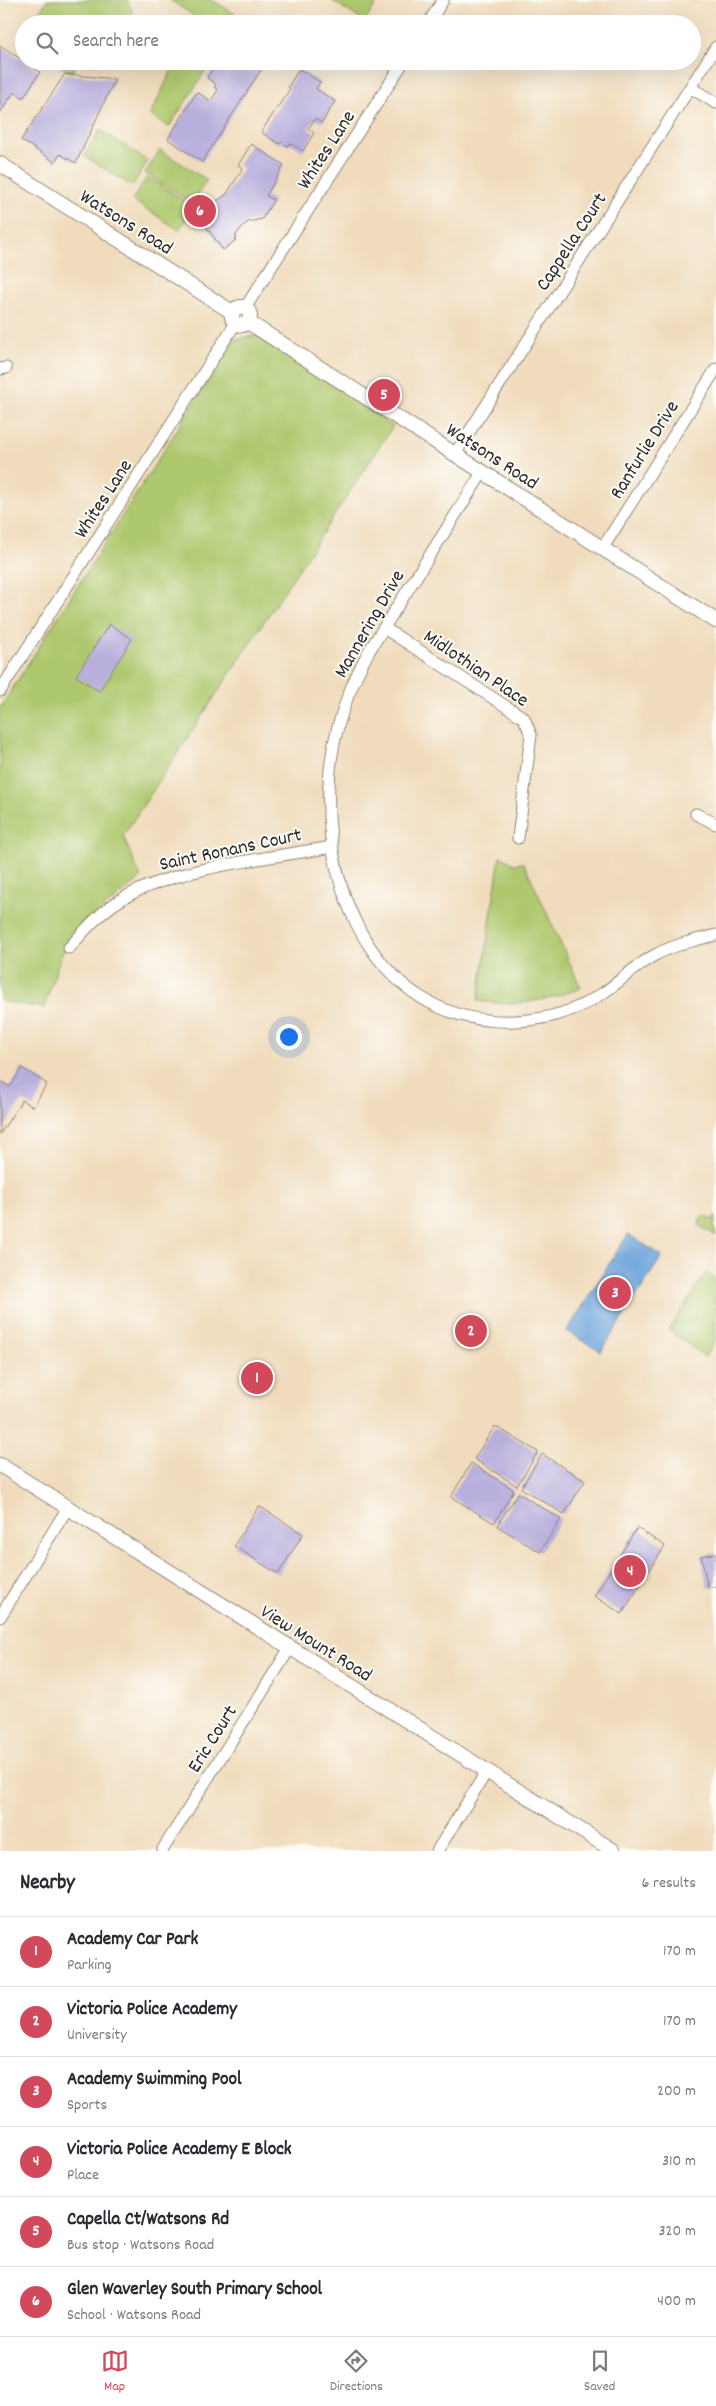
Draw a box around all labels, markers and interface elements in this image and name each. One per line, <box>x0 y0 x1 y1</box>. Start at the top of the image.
search box <box>15 15 701 70</box>
icon: search <box>33 29 61 57</box>
text: Search here <box>73 29 159 56</box>
street label: Whites Lane <box>292 105 364 196</box>
street label: Watsons Road <box>73 184 177 263</box>
street label: Cappella Court <box>530 188 615 297</box>
pin: 6 <box>184 192 216 230</box>
pin: 5 <box>368 376 400 414</box>
street label: Ranfurlie Drive <box>604 396 687 505</box>
street label: Watsons Road <box>440 417 543 498</box>
street label: Whites Lane <box>69 454 141 545</box>
street label: Mannering Drive <box>328 565 413 684</box>
street label: Midlothian Place <box>417 624 534 715</box>
street label: Saint Ronans Court <box>157 822 304 880</box>
your location <box>276 1024 302 1050</box>
pin: 3 <box>599 1274 631 1312</box>
pin: 2 <box>455 1312 487 1350</box>
pin: 1 <box>241 1359 273 1397</box>
pin: 4 <box>614 1552 646 1590</box>
street label: View Mount Road <box>254 1599 377 1690</box>
street label: Eric Court <box>182 1700 245 1779</box>
text: Nearby <box>20 1869 75 1899</box>
text: 6 results <box>641 1872 696 1895</box>
text: Academy Car Park <box>67 1927 198 1954</box>
text: 1 <box>34 1940 38 1963</box>
text: 170 m <box>663 1940 696 1963</box>
text: Parking <box>67 1954 112 1977</box>
text: Victoria Police Academy <box>67 1997 237 2024</box>
text: 2 <box>33 2010 40 2033</box>
text: 170 m <box>663 2010 696 2033</box>
text: University <box>67 2024 127 2047</box>
text: Academy Swimming Pool <box>67 2067 241 2094</box>
text: 3 <box>32 2080 40 2103</box>
text: 200 m <box>657 2080 696 2103</box>
text: Sports <box>67 2094 107 2117</box>
text: Victoria Police Academy E Block <box>67 2137 292 2164</box>
text: 4 <box>33 2150 39 2173</box>
text: 310 m <box>662 2150 696 2173</box>
text: Place <box>67 2164 99 2187</box>
text: Capella Ct/Watsons Rd <box>67 2207 229 2234</box>
text: 5 <box>32 2220 40 2243</box>
text: 320 m <box>659 2220 696 2243</box>
text: Bus stop · Watsons Road <box>67 2234 214 2257</box>
text: Glen Waverley South Primary School <box>67 2277 322 2304</box>
text: 6 <box>32 2290 40 2313</box>
text: 400 m <box>657 2290 696 2313</box>
text: School · Watsons Road <box>67 2304 201 2327</box>
tab: Map <box>101 2347 129 2397</box>
tab: Directions <box>330 2347 383 2397</box>
tab: Saved <box>584 2347 615 2397</box>

